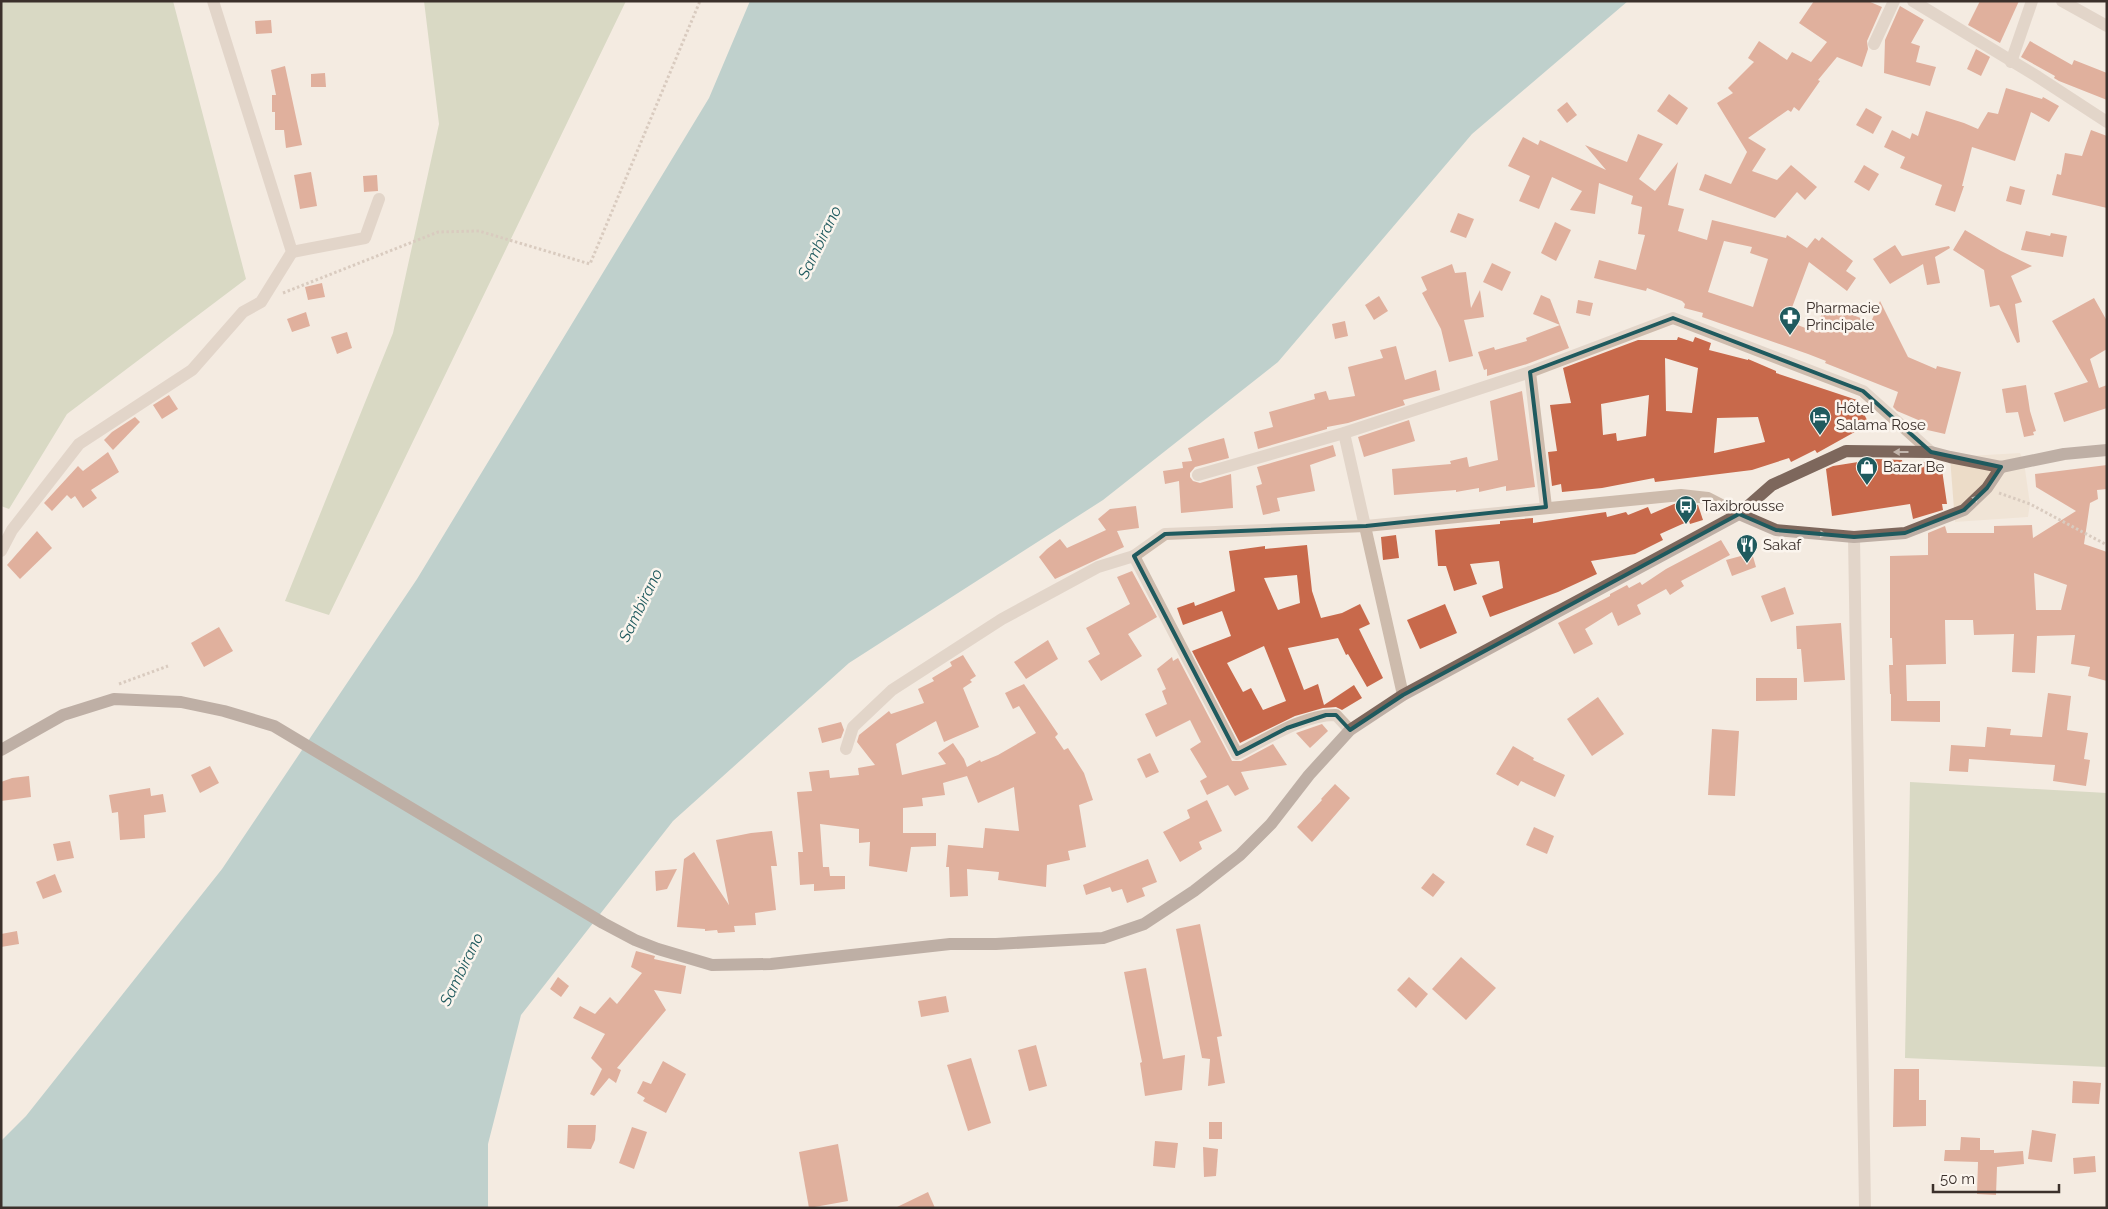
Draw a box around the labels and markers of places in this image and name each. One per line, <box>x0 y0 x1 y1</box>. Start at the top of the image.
place label: Pharmacie Principale <box>1806 299 1880 334</box>
pharmacy icon: Pharmacie Principale <box>1778 305 1802 336</box>
place label: Hôtel Salama Rose <box>1836 399 1926 434</box>
hotel icon: Hôtel Salama Rose <box>1808 405 1832 436</box>
shop icon: Bazar Be <box>1855 455 1879 486</box>
place label: Bazar Be <box>1883 458 1944 476</box>
bus stop icon: Taxibrousse <box>1674 494 1698 525</box>
place label: Taxibrousse <box>1702 497 1784 515</box>
restaurant icon: Sakaf <box>1735 533 1759 564</box>
place label: Sakaf <box>1763 536 1802 554</box>

